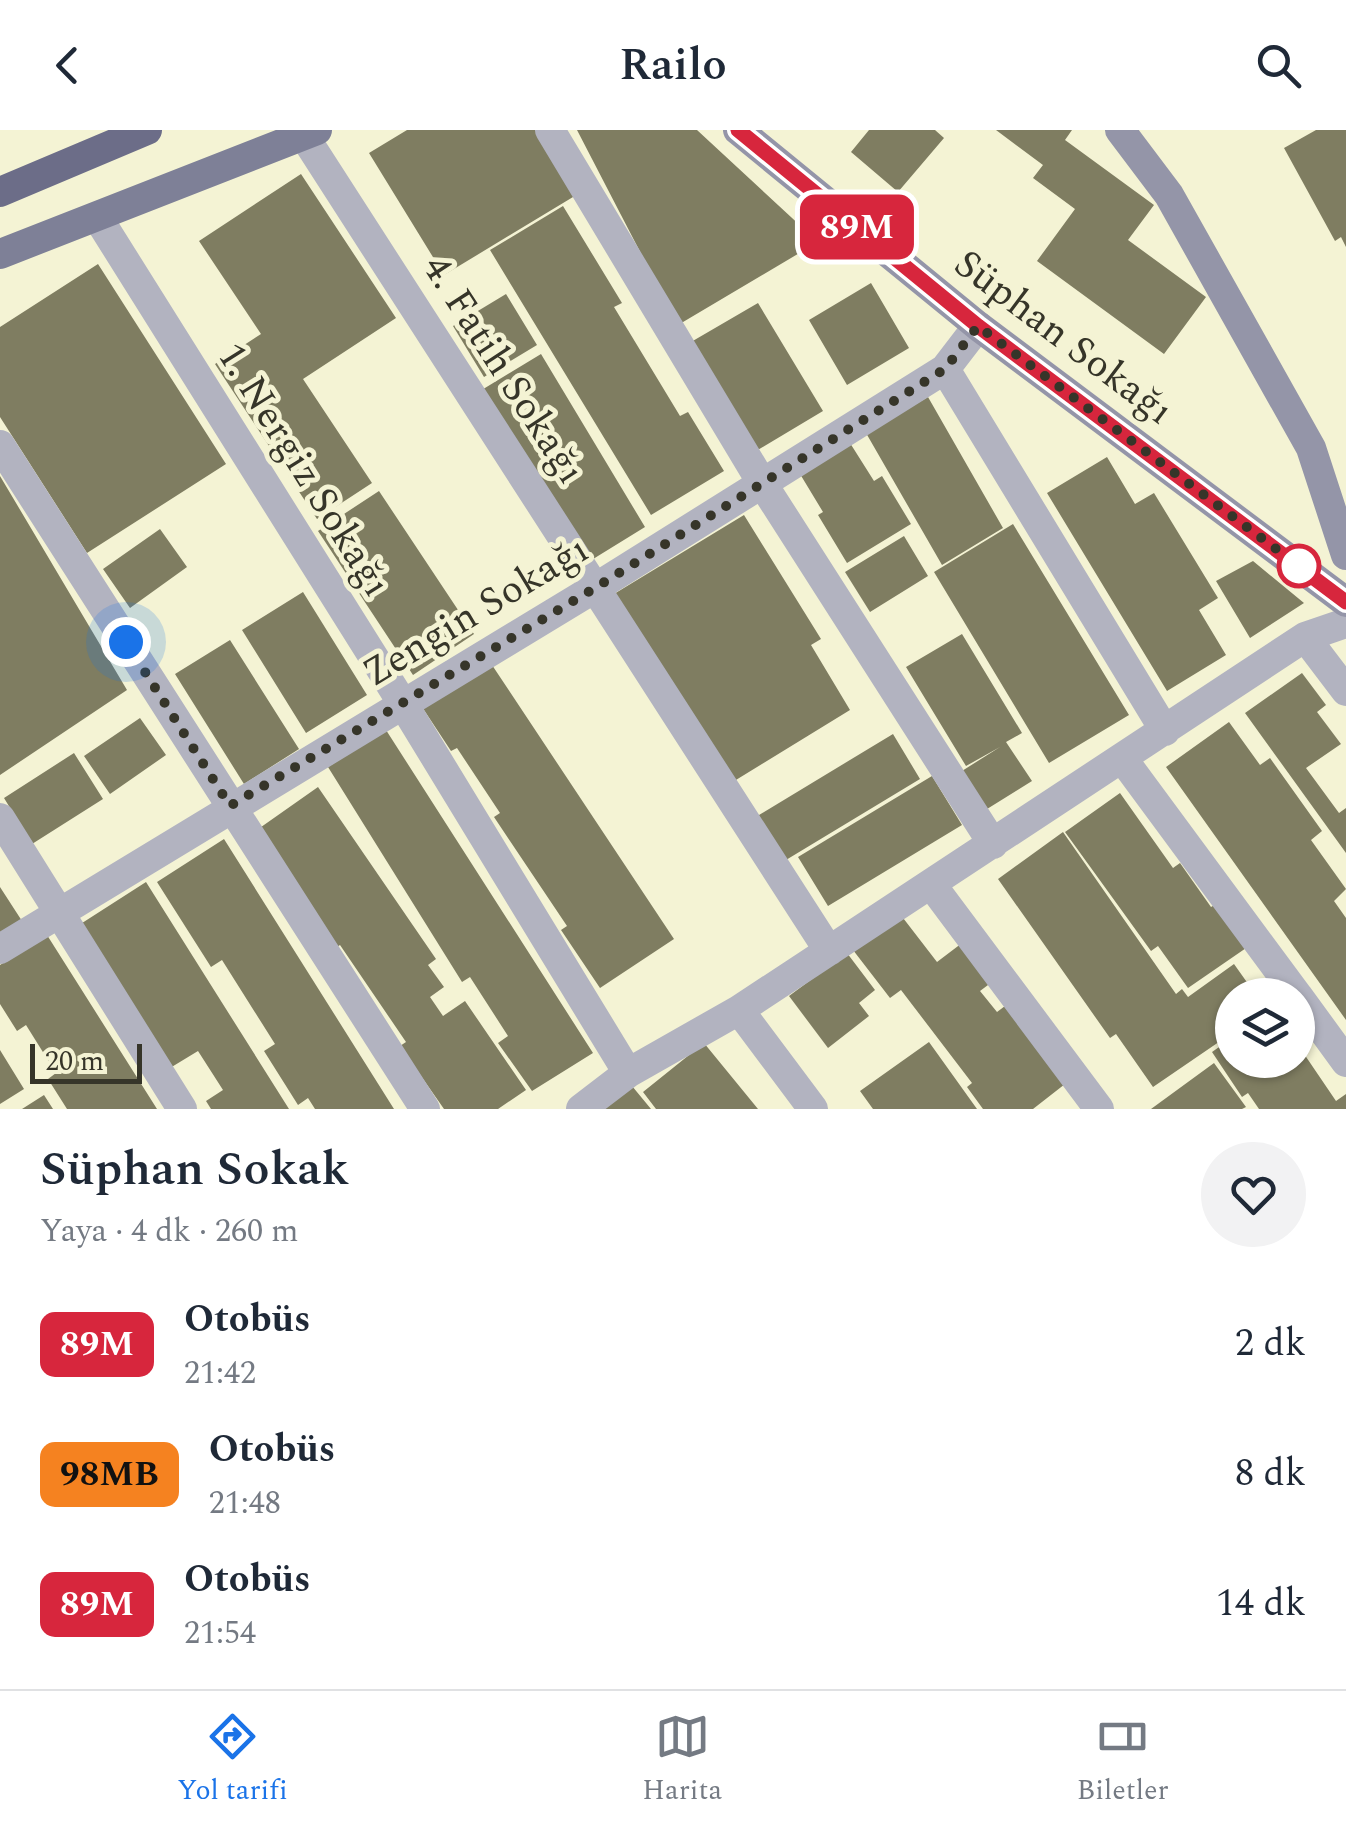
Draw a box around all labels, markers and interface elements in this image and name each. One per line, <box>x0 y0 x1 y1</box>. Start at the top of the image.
text: Railo <box>619 31 727 100</box>
icon: back <box>40 38 95 93</box>
icon: search <box>1251 38 1306 93</box>
line badge: 89M <box>800 194 914 260</box>
text: 89M <box>820 201 894 254</box>
street label: Süphan Sokağı <box>940 235 1186 441</box>
street label: 4. Fatih Sokağı <box>406 243 600 497</box>
street label: 1. Nergiz Sokağı <box>200 331 406 609</box>
street label: Zengin Sokağı <box>351 520 601 704</box>
unlabelled marker <box>1278 545 1320 587</box>
your location <box>101 617 151 667</box>
map controls <box>1215 978 1315 1078</box>
button: layers <box>1215 978 1315 1078</box>
scale bar <box>30 1039 142 1084</box>
text: 20 m <box>45 1040 104 1083</box>
text: Süphan Sokak <box>40 1133 349 1206</box>
button: heart <box>1201 1142 1306 1247</box>
text: Yaya · 4 dk · 260 m <box>40 1207 299 1256</box>
text: Otobüs <box>184 1291 311 1349</box>
text: 2 dk <box>1235 1315 1306 1373</box>
text: 89M <box>60 1318 134 1371</box>
text: 21:42 <box>184 1349 256 1398</box>
text: Otobüs <box>209 1421 335 1479</box>
text: 8 dk <box>1235 1445 1306 1503</box>
text: 98MB <box>60 1448 159 1501</box>
text: 21:48 <box>209 1479 281 1528</box>
text: Otobüs <box>184 1551 311 1609</box>
text: 14 dk <box>1216 1575 1306 1633</box>
text: 89M <box>60 1578 134 1631</box>
text: 21:54 <box>184 1609 256 1658</box>
tab: Yol tarifi <box>177 1709 288 1812</box>
tab: Harita <box>642 1709 722 1812</box>
tab: Biletler <box>1077 1709 1169 1812</box>

